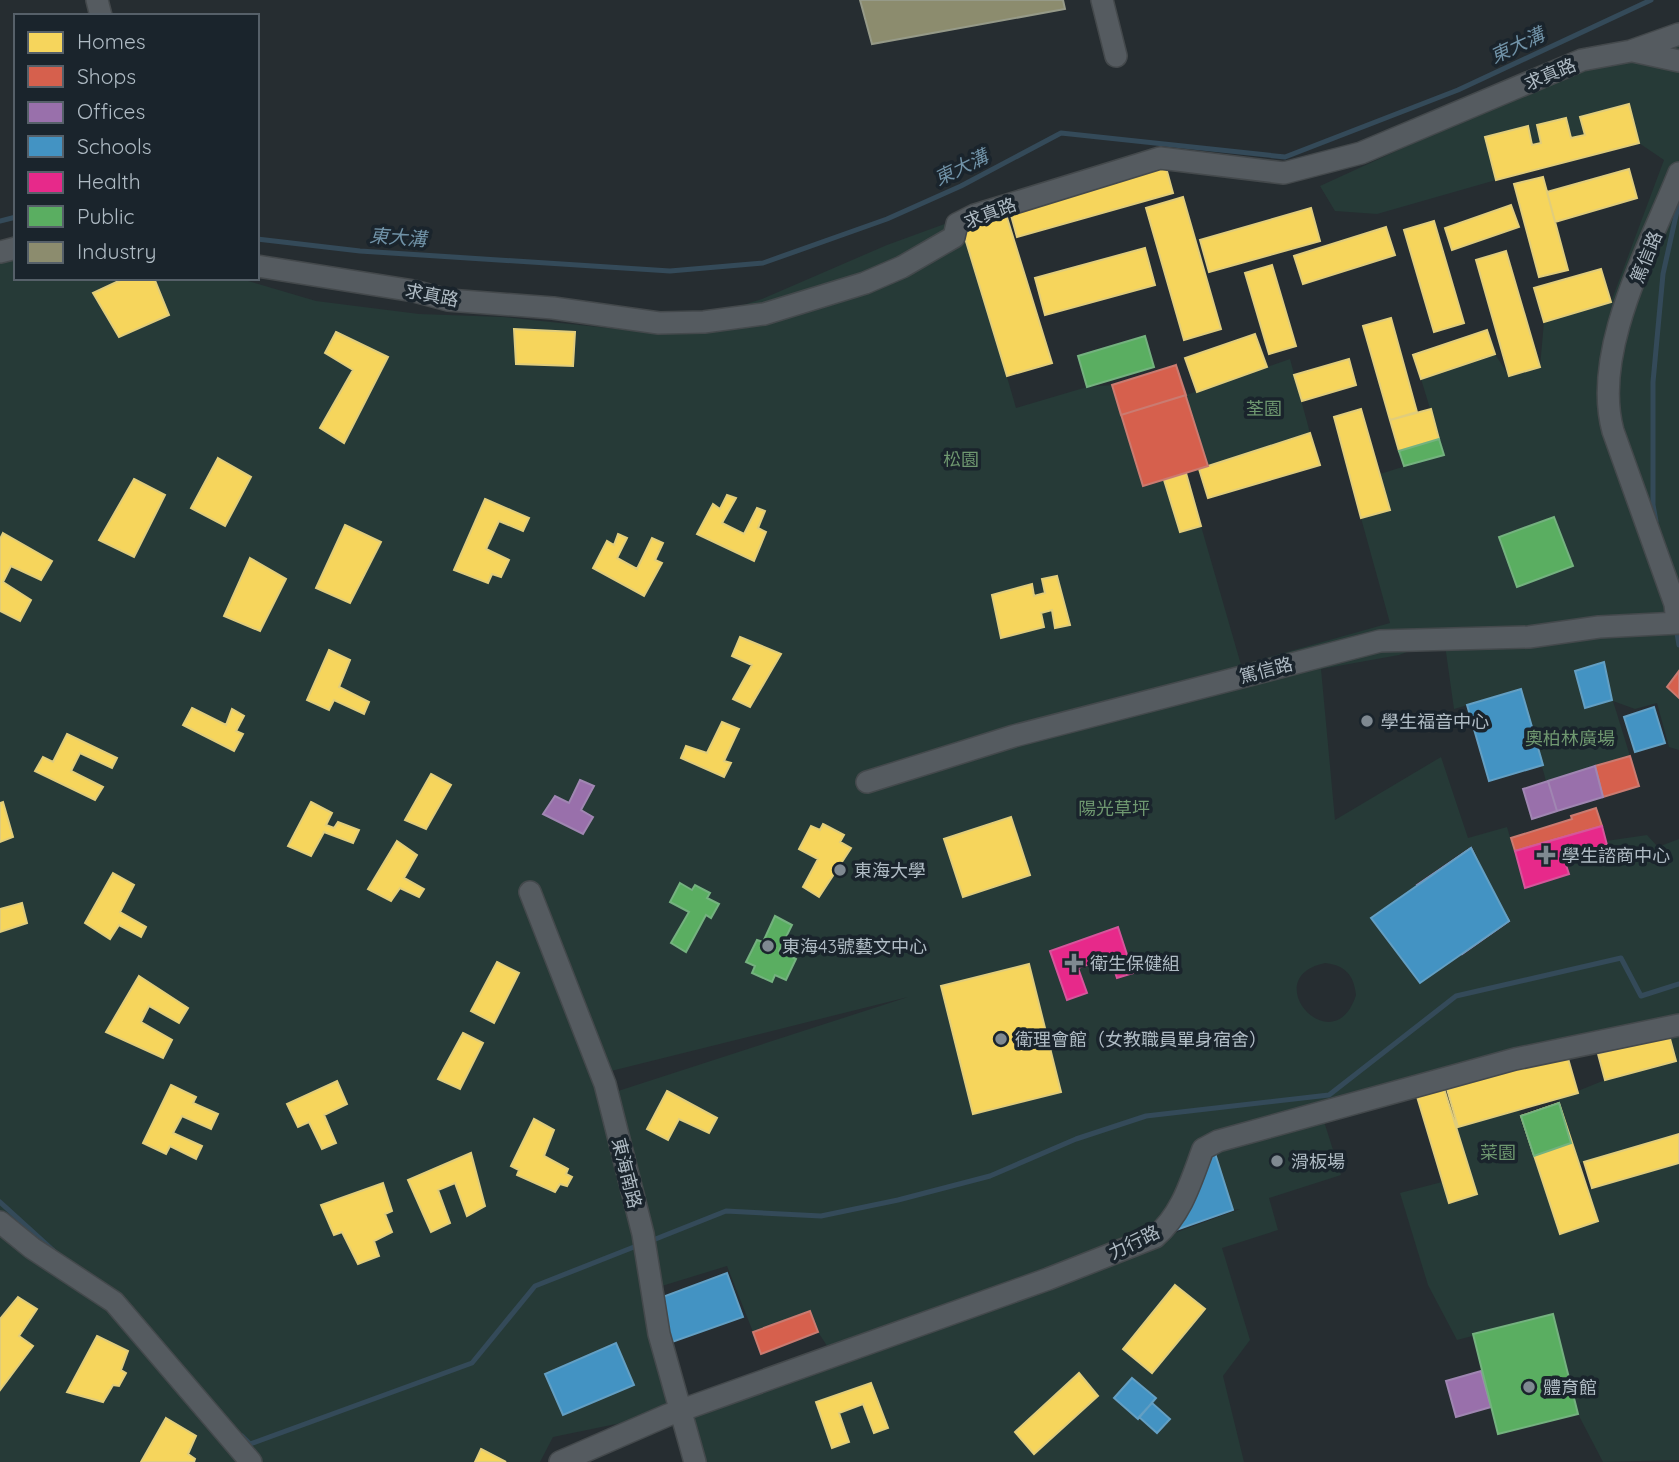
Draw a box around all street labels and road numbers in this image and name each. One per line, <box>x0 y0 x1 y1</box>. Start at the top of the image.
street label: 求真路 <box>1521 53 1579 95</box>
street label: 求真路 <box>961 193 1019 233</box>
street label: 篤信路 <box>1625 228 1667 286</box>
street label: 求真路 <box>403 279 461 311</box>
street label: 篤信路 <box>1237 652 1295 688</box>
street label: 東海南路 <box>607 1135 647 1211</box>
street label: 力行路 <box>1105 1220 1163 1264</box>

